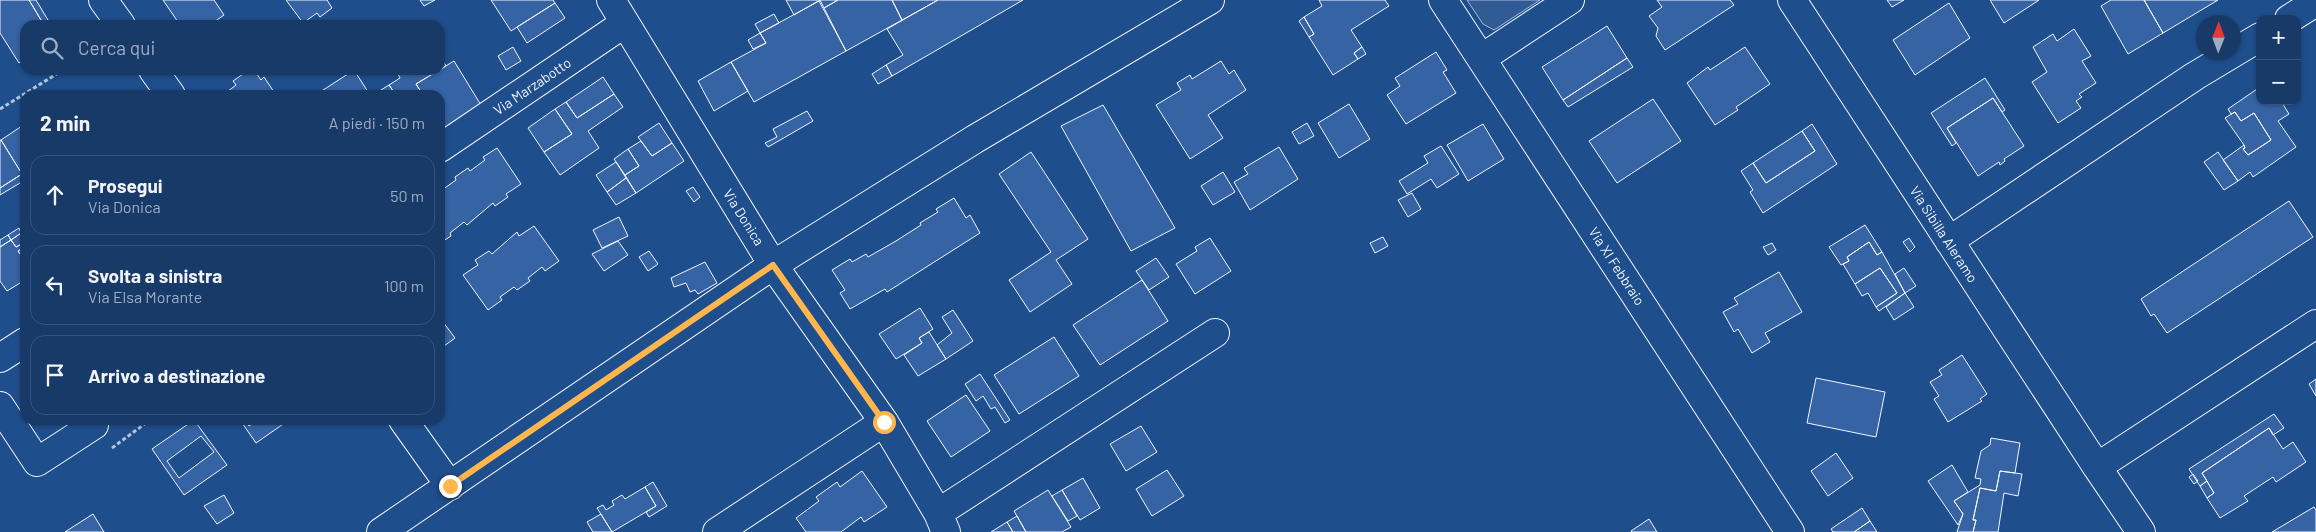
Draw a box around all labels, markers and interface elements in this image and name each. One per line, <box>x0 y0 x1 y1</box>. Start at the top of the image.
north arrow <box>2196 15 2241 60</box>
map controls <box>2256 15 2301 105</box>
button: + <box>2256 15 2301 60</box>
search box <box>20 20 445 75</box>
icon: search <box>38 34 66 62</box>
text: Cerca qui <box>78 36 155 59</box>
street label: Via Marzabotto <box>490 54 574 118</box>
button: − <box>2256 60 2301 105</box>
text: 2 min <box>40 110 90 135</box>
text: A piedi · 150 m <box>329 113 425 132</box>
text: Prosegui <box>88 174 163 197</box>
icon: ahead <box>41 181 69 209</box>
street label: Via Sibilla Aleramo <box>1906 183 1982 285</box>
text: 50 m <box>390 186 424 205</box>
street label: Via Donica <box>720 186 768 248</box>
text: Via Donica <box>88 197 161 216</box>
street label: Via XI Febbraio <box>1585 224 1649 308</box>
text: Svolta a sinistra <box>88 264 222 287</box>
icon: left <box>41 271 69 299</box>
text: 100 m <box>384 276 424 295</box>
text: Via Elsa Morante <box>88 287 202 306</box>
icon: arrive <box>41 361 69 389</box>
text: Arrivo a destinazione <box>88 364 266 387</box>
route start <box>873 411 896 434</box>
route end <box>439 475 462 498</box>

